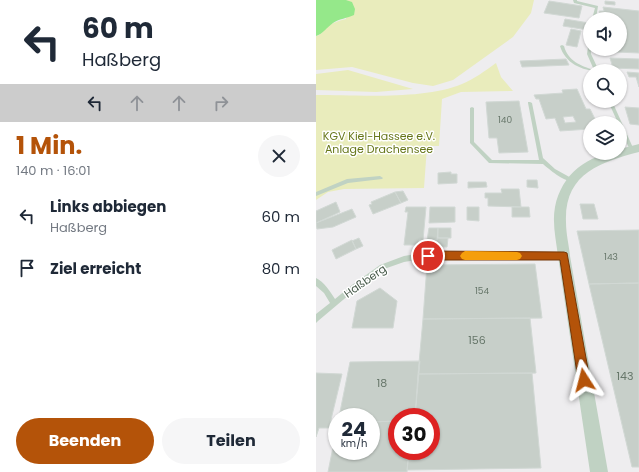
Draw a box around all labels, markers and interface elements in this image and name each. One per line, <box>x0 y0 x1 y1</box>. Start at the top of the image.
text: 60 m <box>82 9 154 48</box>
map controls <box>583 12 627 160</box>
button: sound <box>583 12 627 56</box>
icon: left <box>16 16 68 68</box>
text: Haßberg <box>82 47 161 72</box>
button: search <box>583 64 627 108</box>
icon: left <box>84 92 106 114</box>
icon: ahead <box>126 92 148 114</box>
icon: ahead <box>168 92 190 114</box>
icon: right <box>210 92 232 114</box>
house number: 140 <box>498 114 512 126</box>
button: layers <box>583 116 627 160</box>
park label: KGV Kiel-Hassee e.V. Anlage Drachensee <box>323 128 435 157</box>
text: 1 Min. <box>16 129 82 162</box>
button: close <box>258 135 300 177</box>
text: 140 m · 16:01 <box>16 161 91 180</box>
text: Links abbiegen <box>50 196 166 217</box>
icon: left <box>16 205 38 227</box>
text: 60 m <box>262 206 300 227</box>
text: Haßberg <box>50 218 107 237</box>
pin <box>411 239 445 273</box>
icon: arrive <box>417 245 439 267</box>
house number: 143 <box>604 251 618 263</box>
icon: arrive <box>16 257 38 279</box>
text: Ziel erreicht <box>50 258 141 279</box>
text: 80 m <box>262 258 300 279</box>
street label: Haßberg <box>341 261 389 301</box>
house number: 154 <box>475 285 489 297</box>
house number: 156 <box>468 332 486 348</box>
position arrow <box>563 359 605 401</box>
house number: 143 <box>617 368 633 384</box>
house number: 18 <box>377 375 387 391</box>
speed limit sign: 30 <box>388 408 440 460</box>
text: 24 <box>342 415 366 443</box>
button: Beenden <box>16 418 154 464</box>
button: Teilen <box>162 418 300 464</box>
text: km/h <box>341 436 367 451</box>

